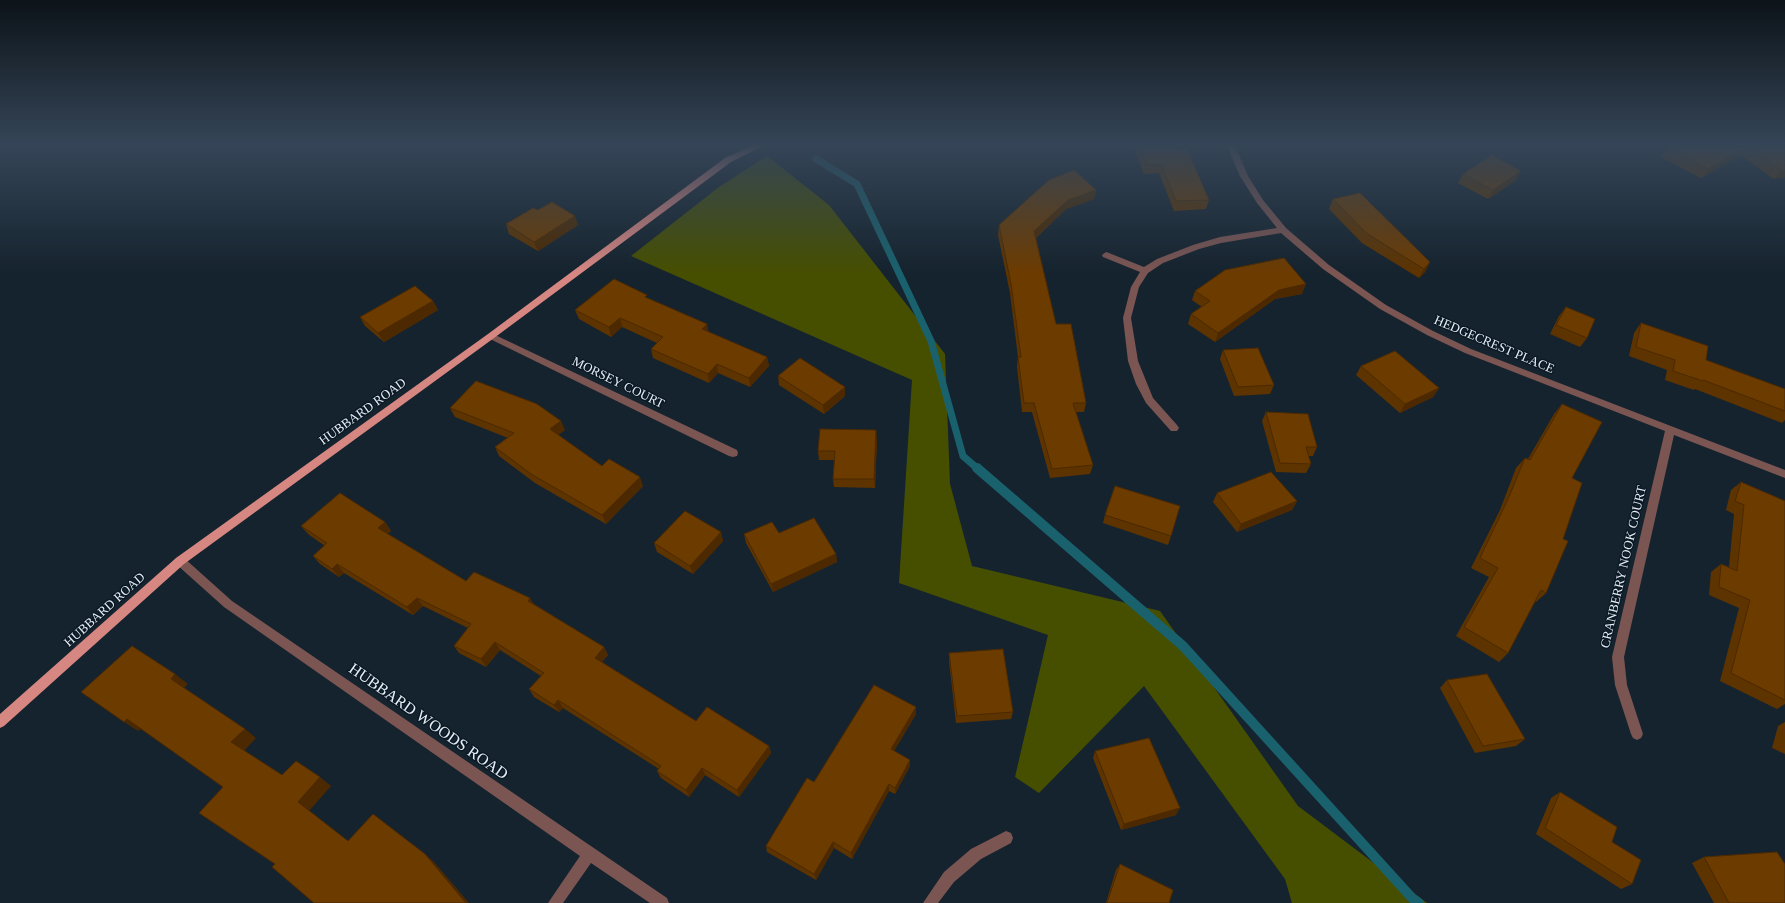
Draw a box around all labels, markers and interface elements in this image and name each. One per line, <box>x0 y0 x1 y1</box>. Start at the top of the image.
street label: HEDGECREST PLACE <box>1432 313 1556 377</box>
street label: MORSEY COURT <box>569 354 667 412</box>
street label: HUBBARD ROAD <box>316 375 410 449</box>
street label: CRANBERRY NOOK COURT <box>1598 484 1650 650</box>
street label: HUBBARD ROAD <box>61 570 149 650</box>
street label: HUBBARD WOODS ROAD <box>345 660 511 784</box>

